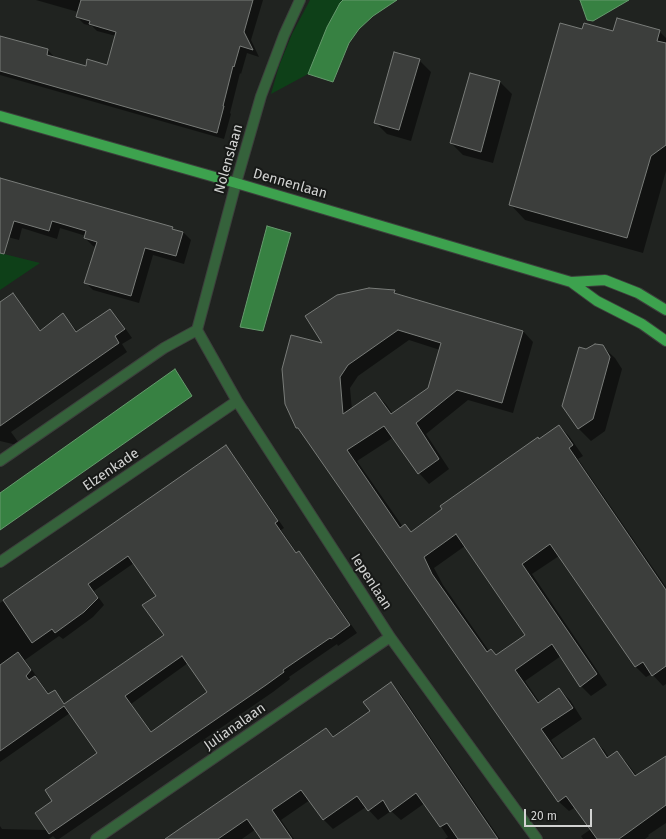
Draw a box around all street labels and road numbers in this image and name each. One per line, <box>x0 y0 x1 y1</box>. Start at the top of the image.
street label: Nolenslaan <box>211 122 247 196</box>
street label: Dennenlaan <box>251 165 329 203</box>
street label: Elzenkade <box>80 445 142 495</box>
street label: Iepenlaan <box>347 551 395 613</box>
street label: Julianalaan <box>201 700 269 754</box>

